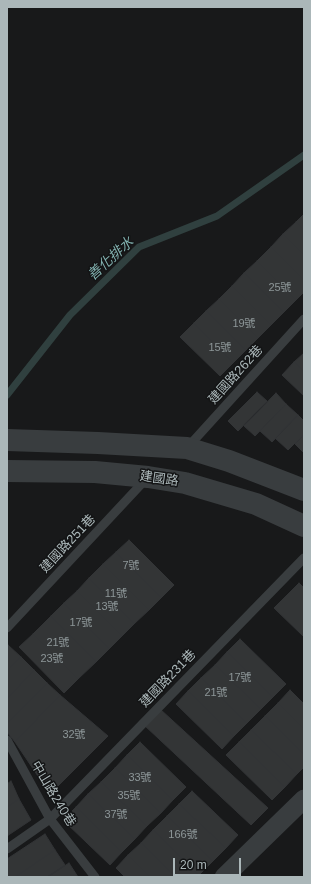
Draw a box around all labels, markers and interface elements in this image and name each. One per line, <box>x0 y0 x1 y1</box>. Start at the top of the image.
water label: 善化排水 <box>85 234 137 284</box>
house number: 25號 <box>268 281 292 295</box>
house number: 19號 <box>232 317 256 331</box>
house number: 15號 <box>208 341 232 355</box>
street label: 建國路262巷 <box>206 342 266 408</box>
street label: 建國路 <box>139 469 179 489</box>
street label: 建國路251巷 <box>37 512 99 576</box>
house number: 7號 <box>122 559 140 573</box>
house number: 11號 <box>105 587 127 601</box>
house number: 13號 <box>95 600 119 614</box>
house number: 17號 <box>69 616 93 630</box>
house number: 21號 <box>46 636 70 650</box>
street label: 建國路231巷 <box>137 647 199 711</box>
house number: 23號 <box>40 652 64 666</box>
house number: 17號 <box>228 671 252 685</box>
house number: 21號 <box>204 686 228 700</box>
house number: 32號 <box>62 728 86 742</box>
street label: 中山路240巷 <box>27 758 79 830</box>
house number: 33號 <box>128 771 152 785</box>
house number: 35號 <box>117 789 141 803</box>
house number: 37號 <box>104 808 128 822</box>
house number: 166號 <box>168 828 198 842</box>
scale bar <box>175 850 243 876</box>
text: 20 m <box>180 858 207 872</box>

